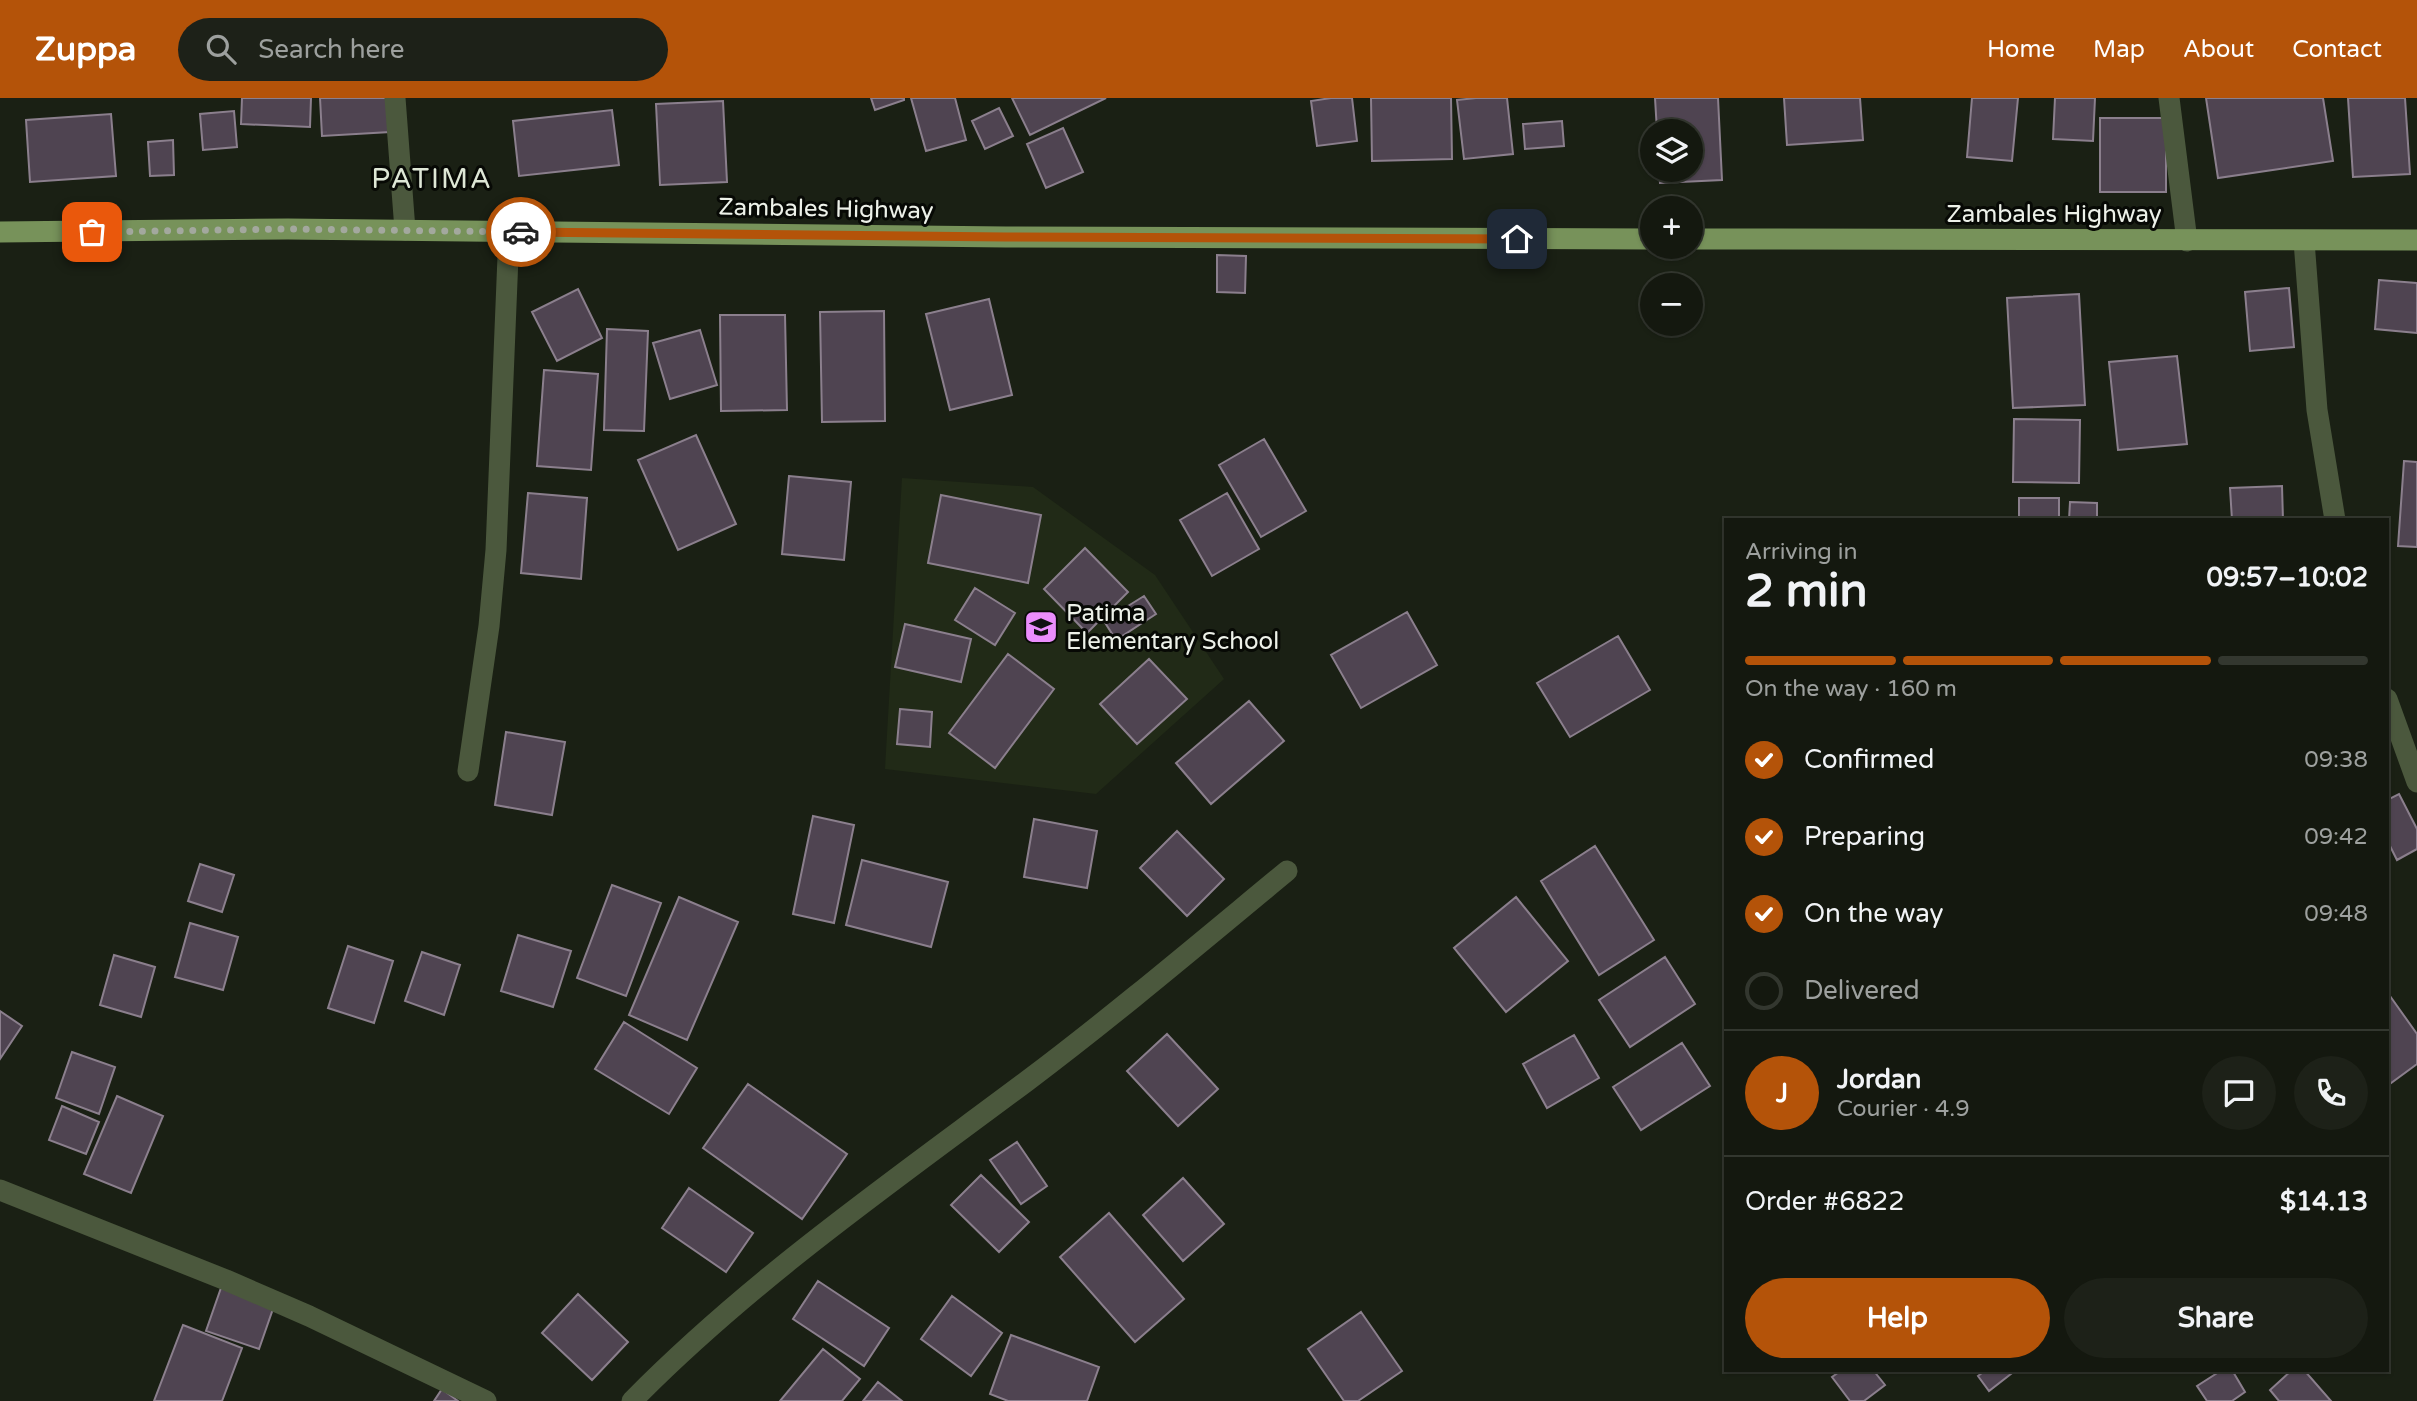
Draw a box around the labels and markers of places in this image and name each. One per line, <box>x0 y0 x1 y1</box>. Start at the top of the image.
pin <box>62 202 122 262</box>
pin <box>1487 209 1547 269</box>
place label: Patima Elementary School <box>1066 599 1279 656</box>
school or university icon: Patima Elementary School <box>1022 608 1060 646</box>

